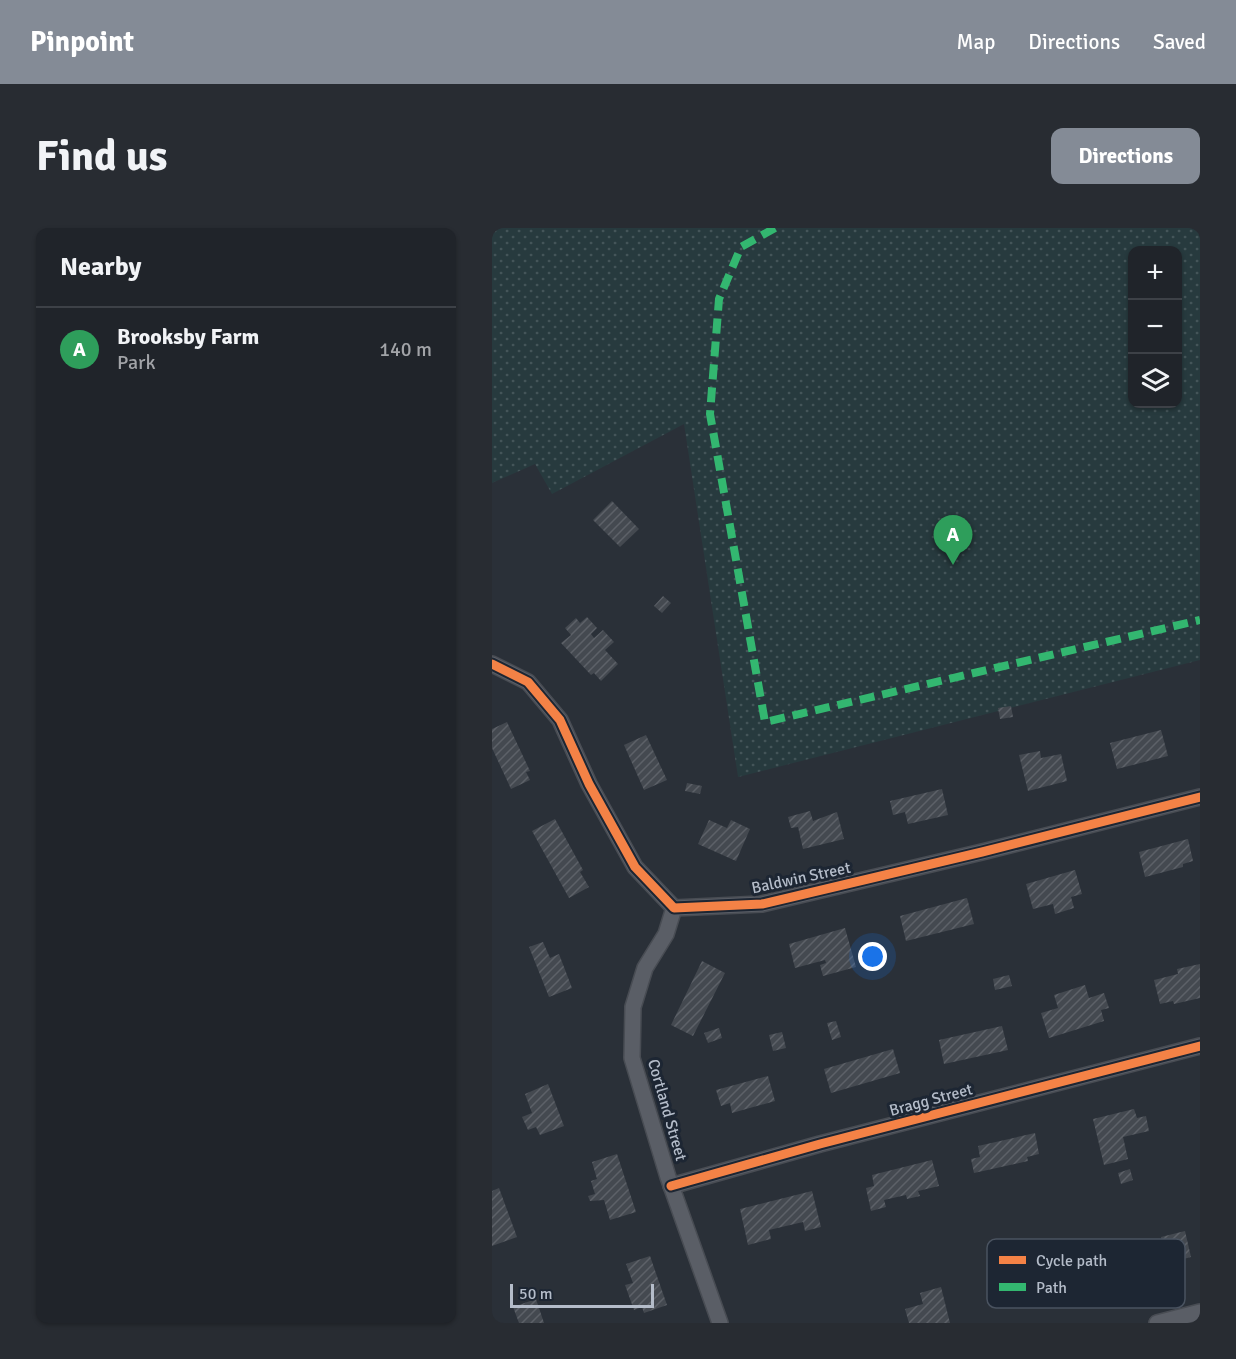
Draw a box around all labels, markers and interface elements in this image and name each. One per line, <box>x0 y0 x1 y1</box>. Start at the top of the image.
text: Pinpoint <box>30 25 134 59</box>
text: Map <box>957 29 995 55</box>
text: Directions <box>1028 29 1120 55</box>
text: Saved <box>1153 29 1206 55</box>
button: Directions <box>1051 128 1200 184</box>
text: Find us <box>36 131 167 182</box>
map controls <box>1128 246 1182 408</box>
button: + <box>1128 246 1182 300</box>
text: Nearby <box>60 251 141 283</box>
button: − <box>1128 300 1182 354</box>
text: Brooksby Farm <box>117 323 259 350</box>
text: A <box>73 337 86 362</box>
text: 140 m <box>379 337 432 362</box>
text: Park <box>117 350 155 375</box>
button: layers <box>1128 354 1182 408</box>
pin: A <box>934 516 972 565</box>
street label: Baldwin Street <box>750 858 853 898</box>
your location <box>858 942 887 971</box>
street label: Cortland Street <box>643 1057 691 1164</box>
street label: Bragg Street <box>887 1079 975 1121</box>
legend <box>987 1239 1185 1308</box>
text: Cycle path <box>1036 1251 1107 1271</box>
text: Path <box>1036 1278 1067 1298</box>
scale bar <box>510 1281 654 1308</box>
text: 50 m <box>519 1284 553 1304</box>

